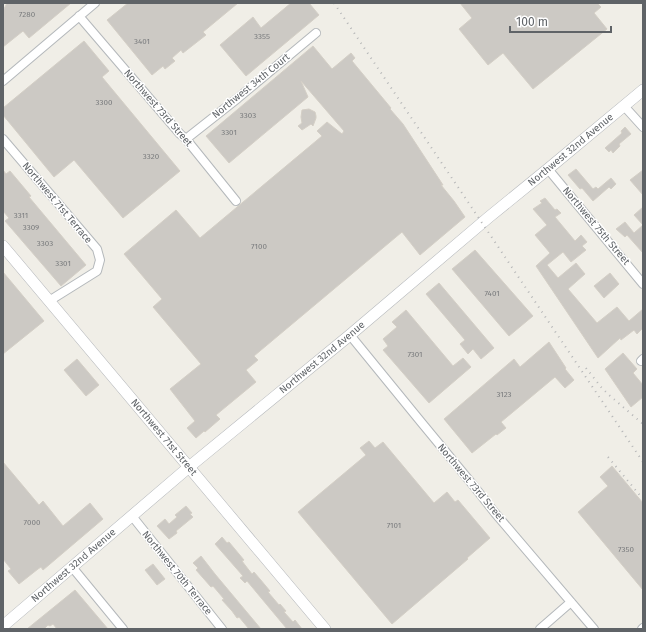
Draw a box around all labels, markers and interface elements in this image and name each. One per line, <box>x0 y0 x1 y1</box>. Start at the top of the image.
scale bar <box>510 8 611 34</box>
house number: 7280 <box>19 10 36 19</box>
text: 100 m <box>516 15 548 29</box>
house number: 3355 <box>254 32 270 41</box>
house number: 3401 <box>134 37 150 46</box>
street label: Northwest 34th Court <box>210 51 293 121</box>
street label: Northwest 73rd Street <box>121 67 195 149</box>
house number: 3300 <box>96 98 113 107</box>
house number: 3303 <box>240 111 256 120</box>
street label: Northwest 32nd Avenue <box>526 111 616 189</box>
house number: 3301 <box>221 128 237 137</box>
house number: 3320 <box>143 152 160 161</box>
street label: Northwest 71st Terrace <box>20 160 94 246</box>
street label: Northwest 75th Street <box>560 185 632 268</box>
house number: 3311 <box>14 211 28 220</box>
house number: 3309 <box>23 223 39 232</box>
house number: 3303 <box>37 239 53 248</box>
house number: 7100 <box>251 242 267 251</box>
house number: 3301 <box>55 259 71 268</box>
house number: 7401 <box>484 289 500 298</box>
street label: Northwest 32nd Avenue <box>277 319 367 396</box>
house number: 7301 <box>407 350 423 359</box>
house number: 3123 <box>496 390 512 399</box>
street label: Northwest 71st Street <box>128 397 200 478</box>
street label: Northwest 73rd Street <box>435 442 507 525</box>
house number: 7000 <box>24 518 41 527</box>
house number: 7101 <box>387 521 401 530</box>
street label: Northwest 32nd Avenue <box>29 526 118 605</box>
street label: Northwest 70th Terrace <box>139 529 215 617</box>
house number: 7350 <box>618 545 635 554</box>

